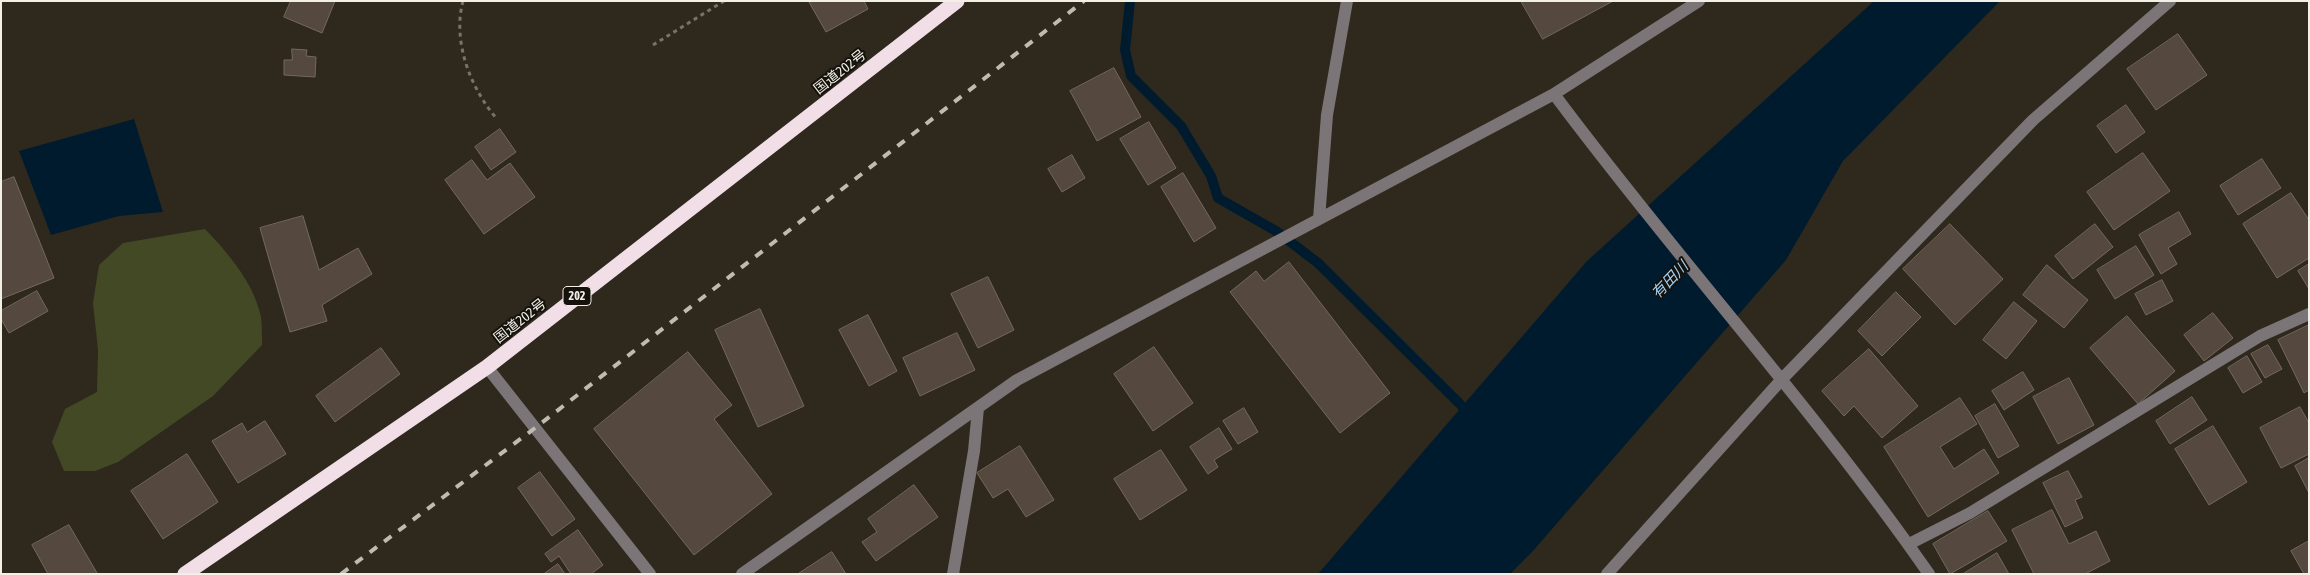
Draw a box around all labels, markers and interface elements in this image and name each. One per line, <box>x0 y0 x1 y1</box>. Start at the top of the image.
street label: 国道202号 <box>811 46 869 98</box>
water label: 有田川 <box>1648 258 1692 302</box>
road number: 202 <box>563 286 591 306</box>
street label: 国道202号 <box>491 295 549 347</box>

